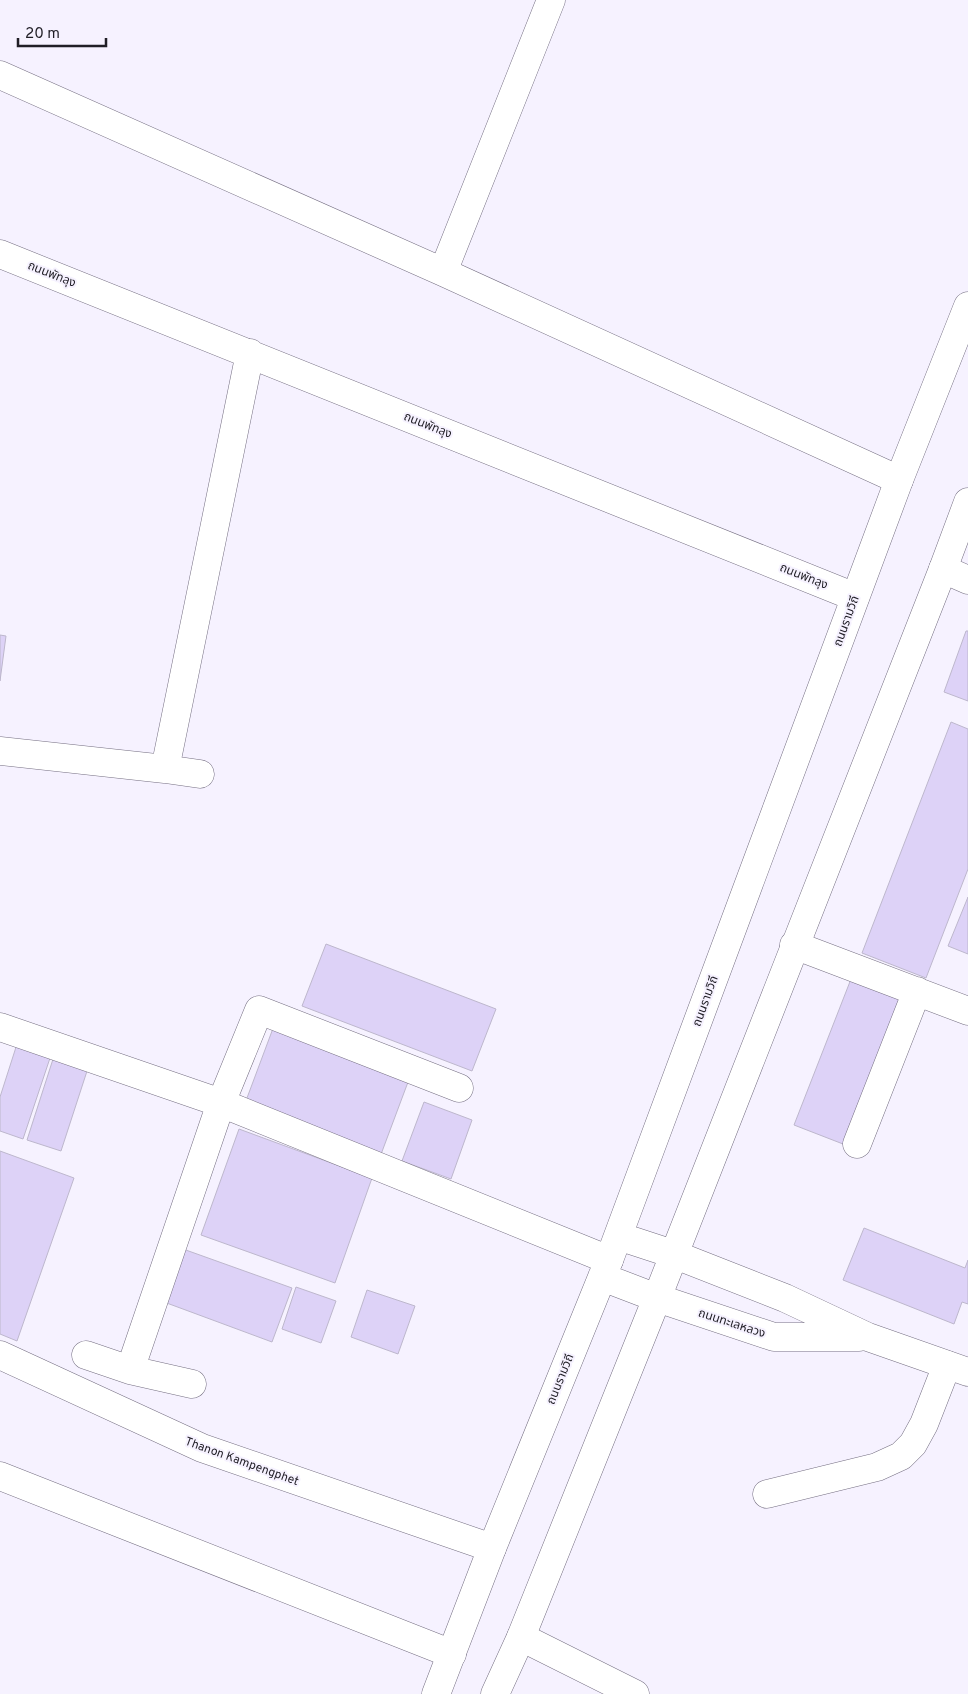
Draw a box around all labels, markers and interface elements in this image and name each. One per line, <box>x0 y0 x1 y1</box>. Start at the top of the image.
scale bar <box>18 15 105 47</box>
text: 20 m <box>25 25 60 44</box>
street label: ถนนพัทลุง <box>25 258 78 292</box>
street label: ถนนพัทลุง <box>401 409 454 443</box>
street label: ถนนพัทลุง <box>777 560 830 594</box>
street label: ถนนรามวิถี <box>830 594 864 649</box>
street label: ถนนรามวิถี <box>689 974 723 1029</box>
street label: ถนนทะเลหลวง <box>696 1306 767 1342</box>
street label: ถนนรามวิถี <box>544 1352 578 1407</box>
street label: Thanon Kampengphet <box>183 1434 301 1490</box>

